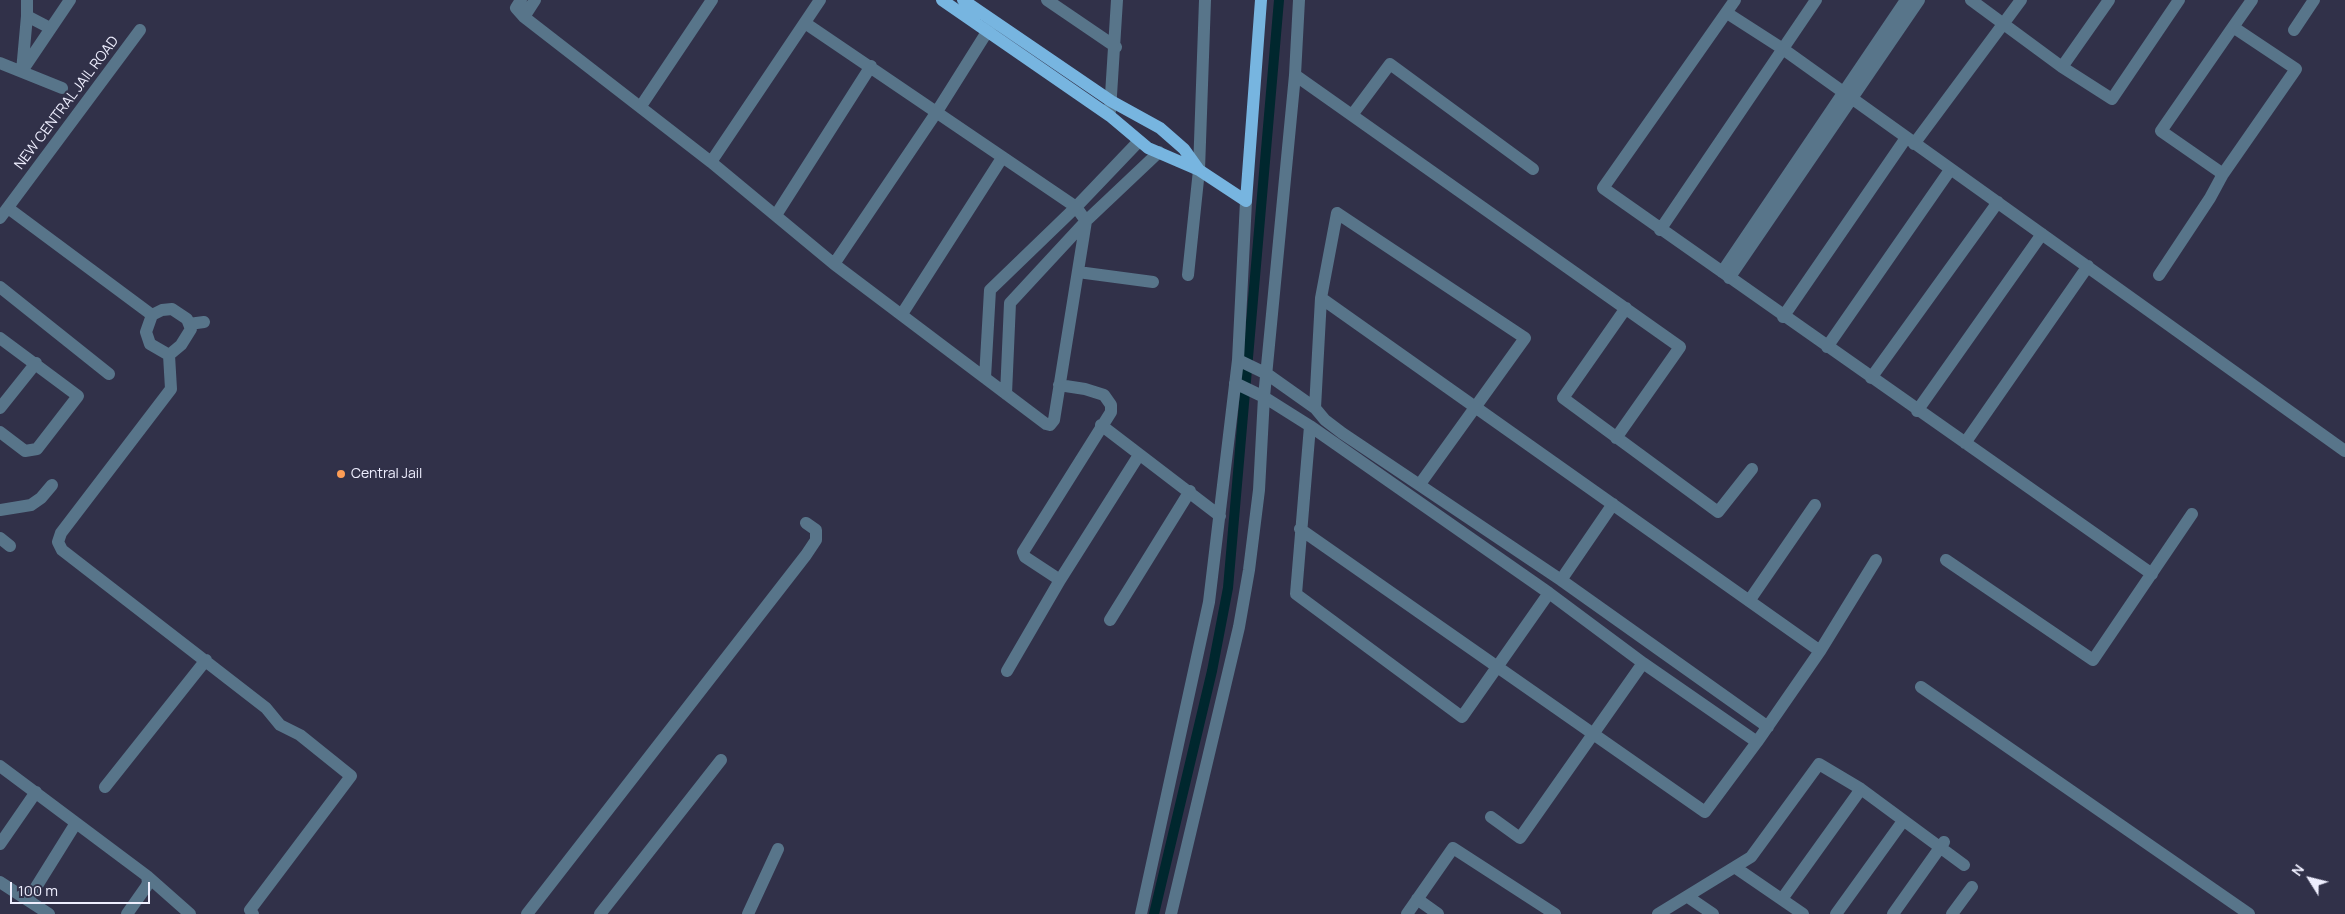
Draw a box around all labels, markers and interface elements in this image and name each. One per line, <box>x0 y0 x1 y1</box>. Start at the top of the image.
street label: NEW CENTRAL JAIL ROAD <box>11 33 123 173</box>
place label: Central Jail <box>351 466 422 482</box>
marker: Central Jail <box>335 468 347 480</box>
north arrow <box>2285 854 2335 904</box>
text: N <box>2287 860 2308 880</box>
scale bar <box>12 872 152 904</box>
text: 100 m <box>18 880 58 901</box>

